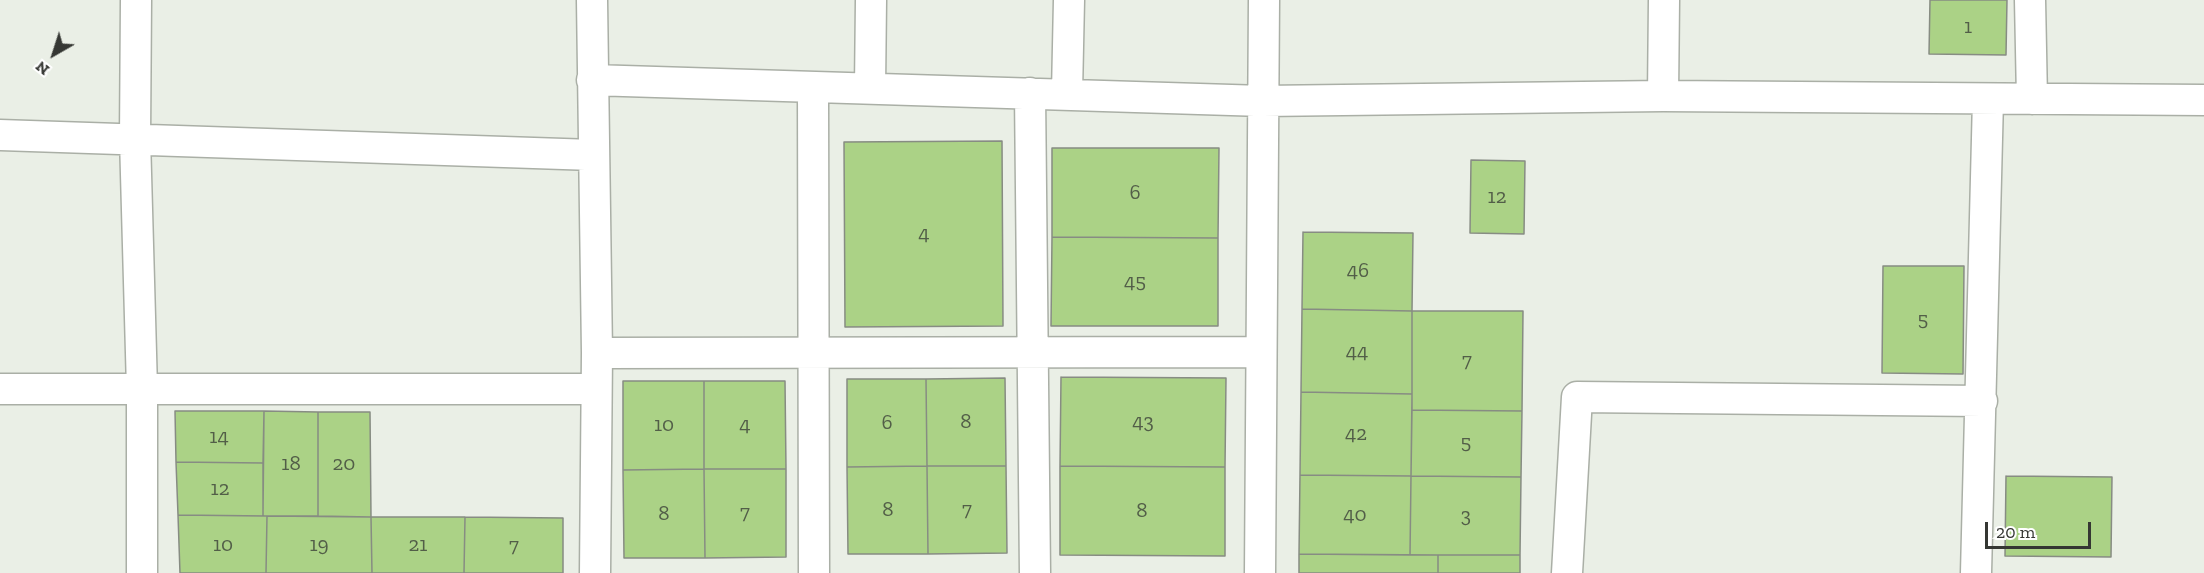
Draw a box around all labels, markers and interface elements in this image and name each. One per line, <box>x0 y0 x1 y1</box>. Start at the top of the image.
house number: 1 <box>1964 14 1972 40</box>
north arrow <box>24 24 84 84</box>
text: N <box>32 57 53 80</box>
house number: 6 <box>1129 180 1141 206</box>
house number: 12 <box>1488 184 1506 210</box>
house number: 4 <box>918 221 930 247</box>
house number: 46 <box>1347 258 1369 284</box>
house number: 45 <box>1124 269 1146 295</box>
house number: 5 <box>1918 307 1928 333</box>
house number: 44 <box>1346 339 1368 365</box>
house number: 7 <box>1462 348 1472 374</box>
house number: 8 <box>960 409 972 435</box>
house number: 43 <box>1132 409 1154 435</box>
house number: 6 <box>881 410 893 436</box>
house number: 10 <box>654 412 674 438</box>
house number: 4 <box>739 412 751 438</box>
house number: 42 <box>1345 421 1367 447</box>
house number: 14 <box>209 424 229 450</box>
house number: 5 <box>1461 430 1471 456</box>
house number: 18 <box>281 451 301 477</box>
house number: 20 <box>333 451 355 477</box>
house number: 12 <box>211 476 229 502</box>
house number: 8 <box>882 497 894 523</box>
house number: 7 <box>962 497 972 523</box>
house number: 8 <box>1136 498 1148 524</box>
house number: 7 <box>740 500 750 526</box>
house number: 8 <box>658 501 670 527</box>
house number: 40 <box>1343 502 1367 528</box>
house number: 3 <box>1461 503 1471 529</box>
scale bar <box>1988 510 2094 548</box>
text: 20 m <box>1996 521 2035 543</box>
house number: 10 <box>213 532 233 558</box>
house number: 19 <box>309 532 329 558</box>
house number: 21 <box>409 532 427 558</box>
house number: 7 <box>509 533 519 559</box>

